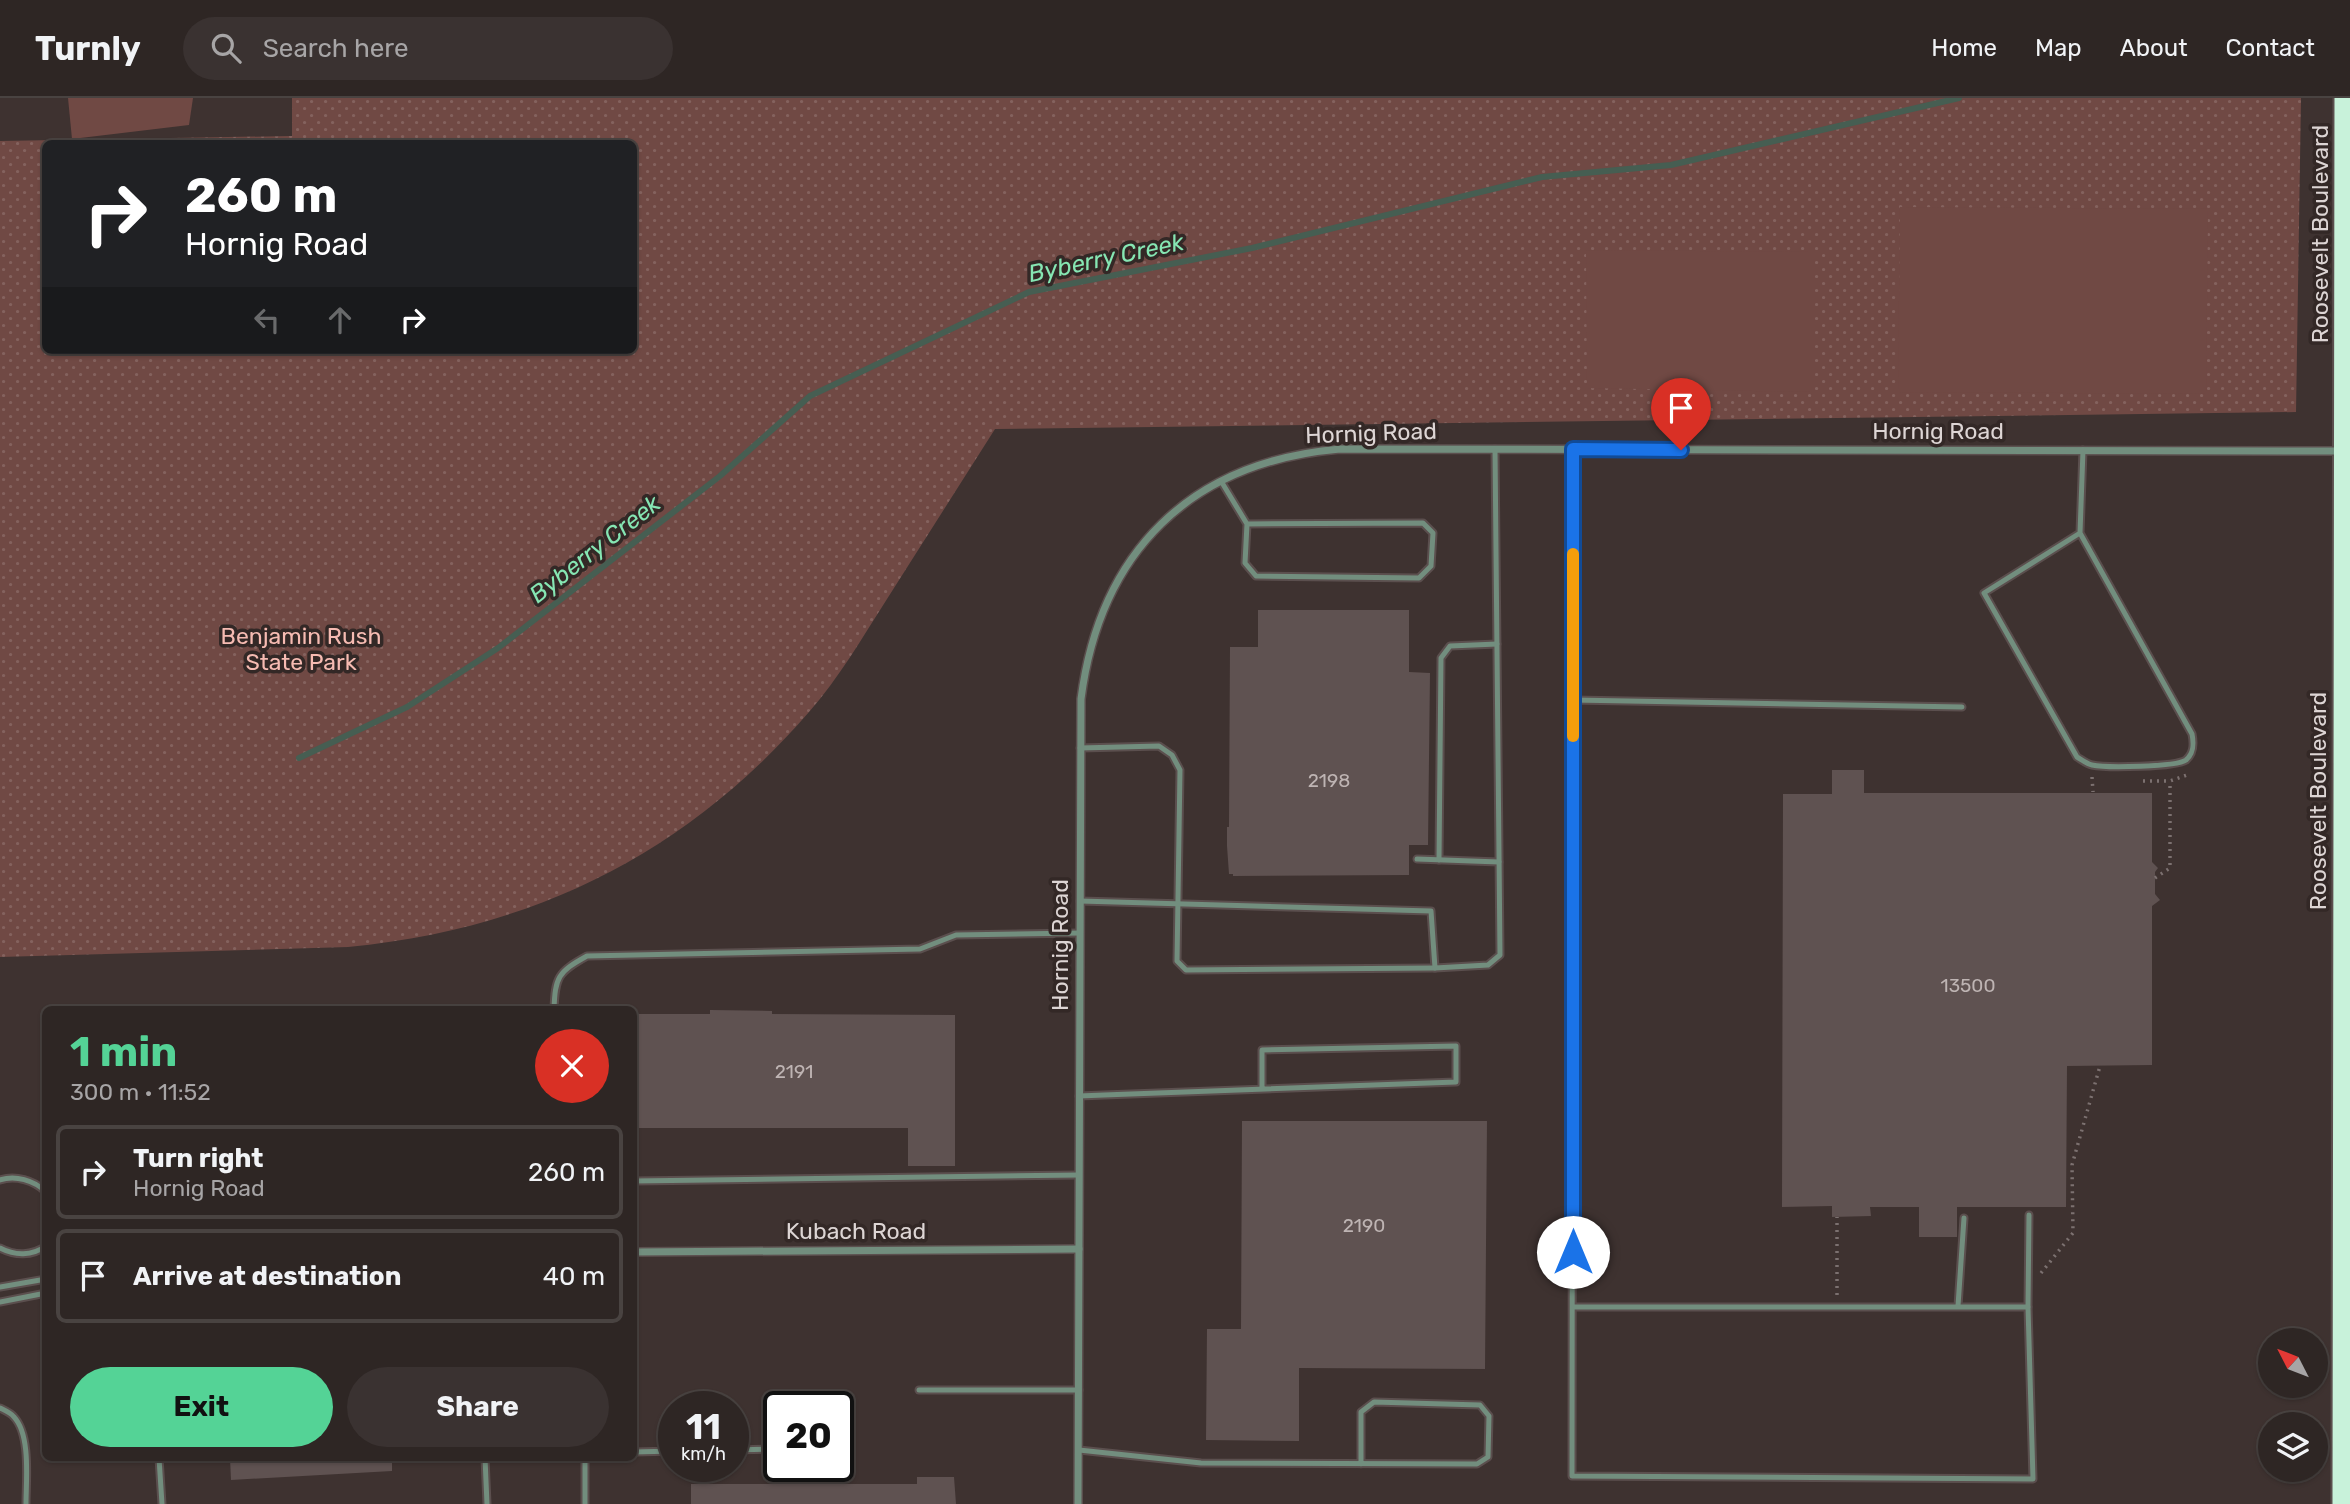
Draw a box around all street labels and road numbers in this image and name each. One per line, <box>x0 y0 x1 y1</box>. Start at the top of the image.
street label: Roosevelt Boulevard <box>2306 125 2334 343</box>
street label: Hornig Road <box>1305 417 1437 449</box>
street label: Hornig Road <box>1872 417 2004 445</box>
street label: Roosevelt Boulevard <box>2304 692 2332 910</box>
street label: Hornig Road <box>1046 879 1074 1011</box>
street label: Kubach Road <box>786 1217 926 1245</box>

